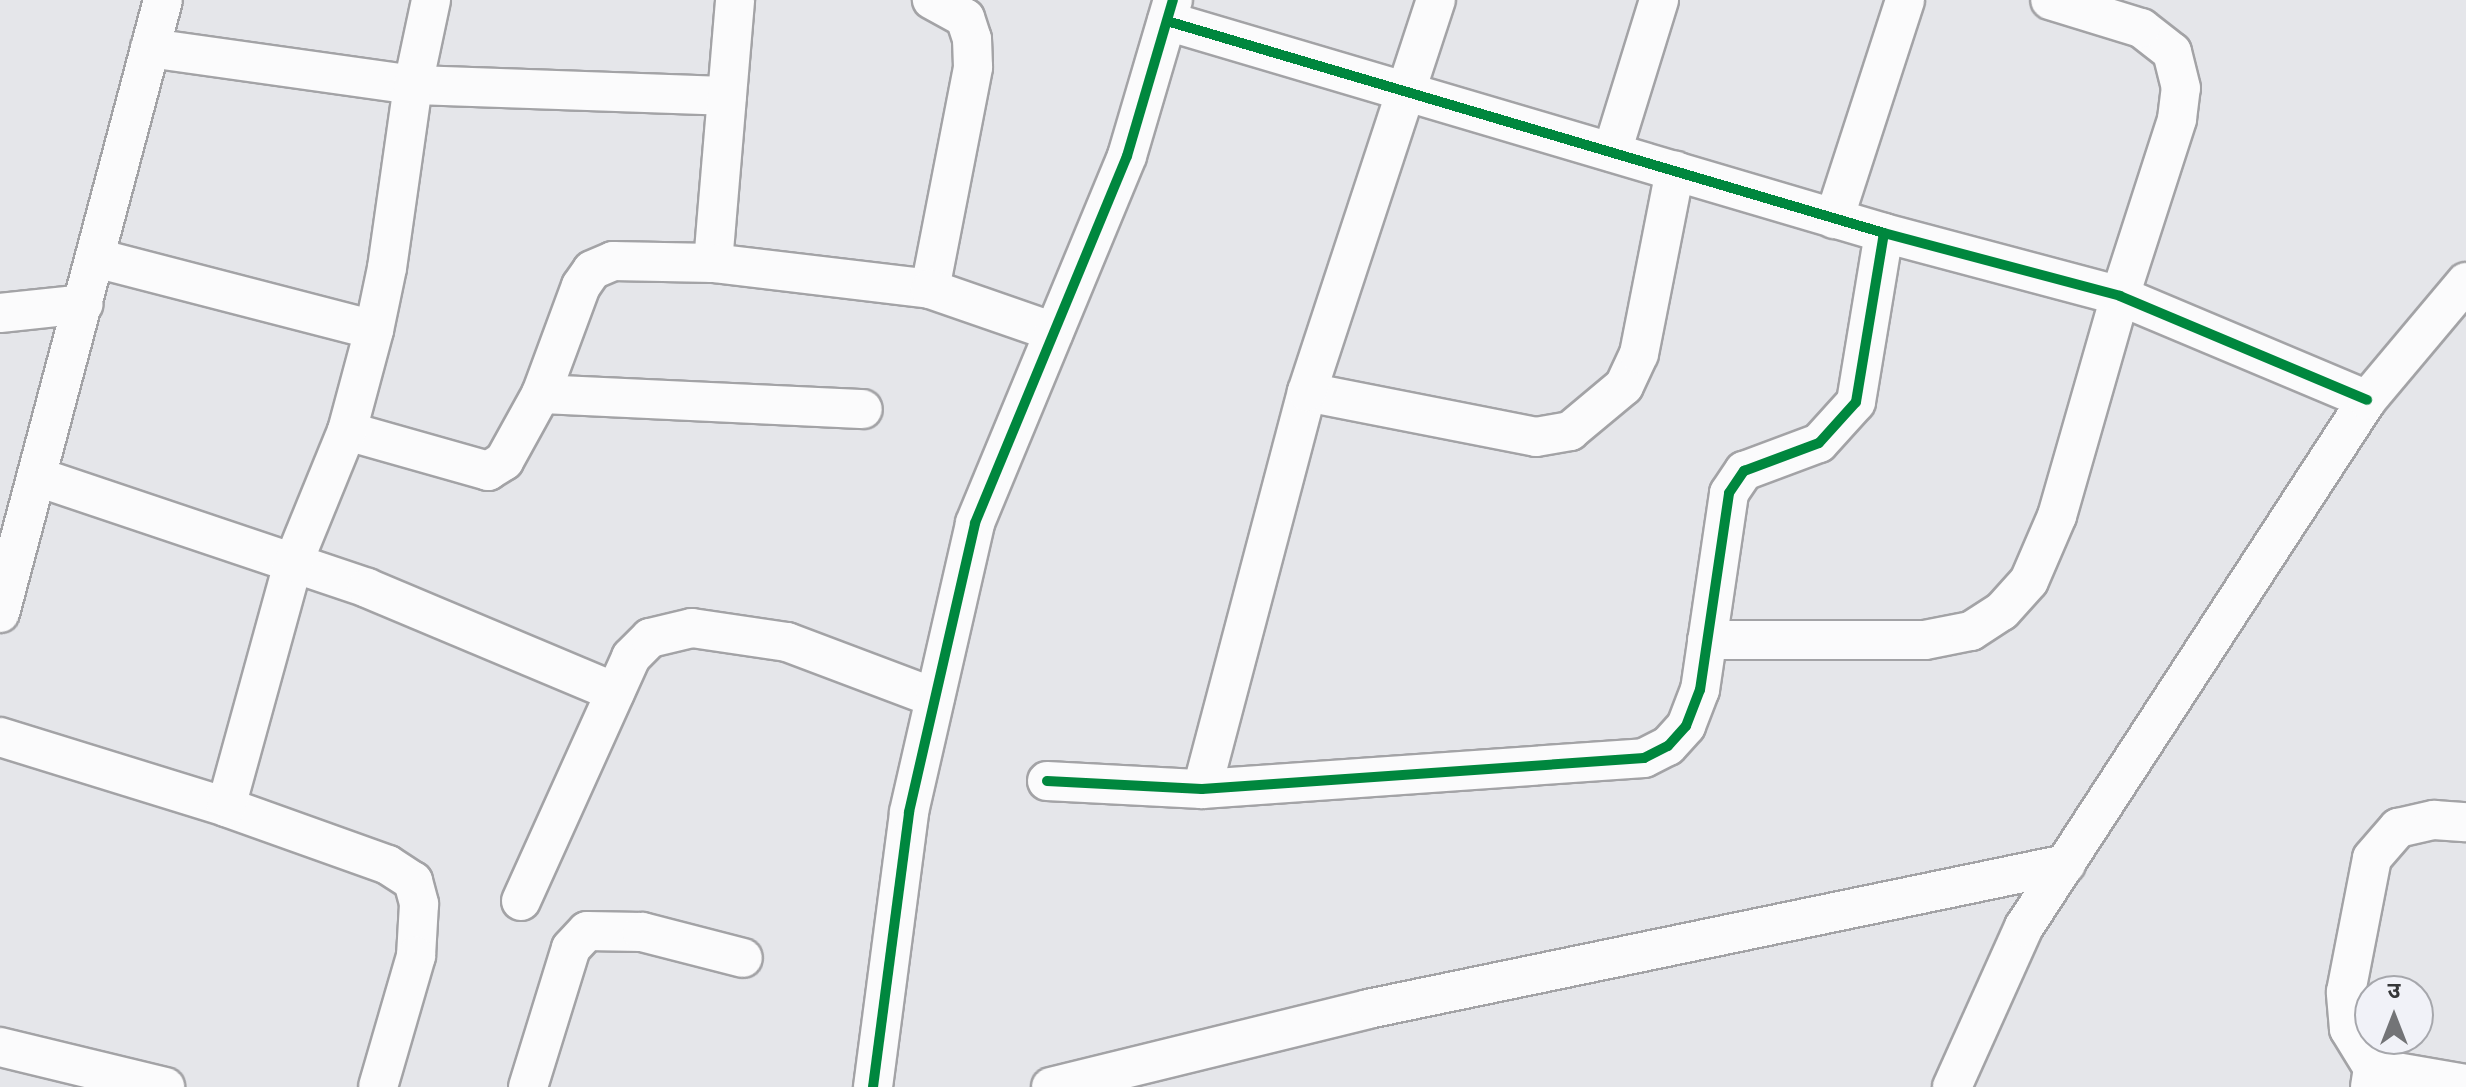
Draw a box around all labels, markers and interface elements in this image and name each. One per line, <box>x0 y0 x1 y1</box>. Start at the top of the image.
north arrow <box>2354 975 2434 1055</box>
text: उ <box>2388 979 2400 1006</box>

